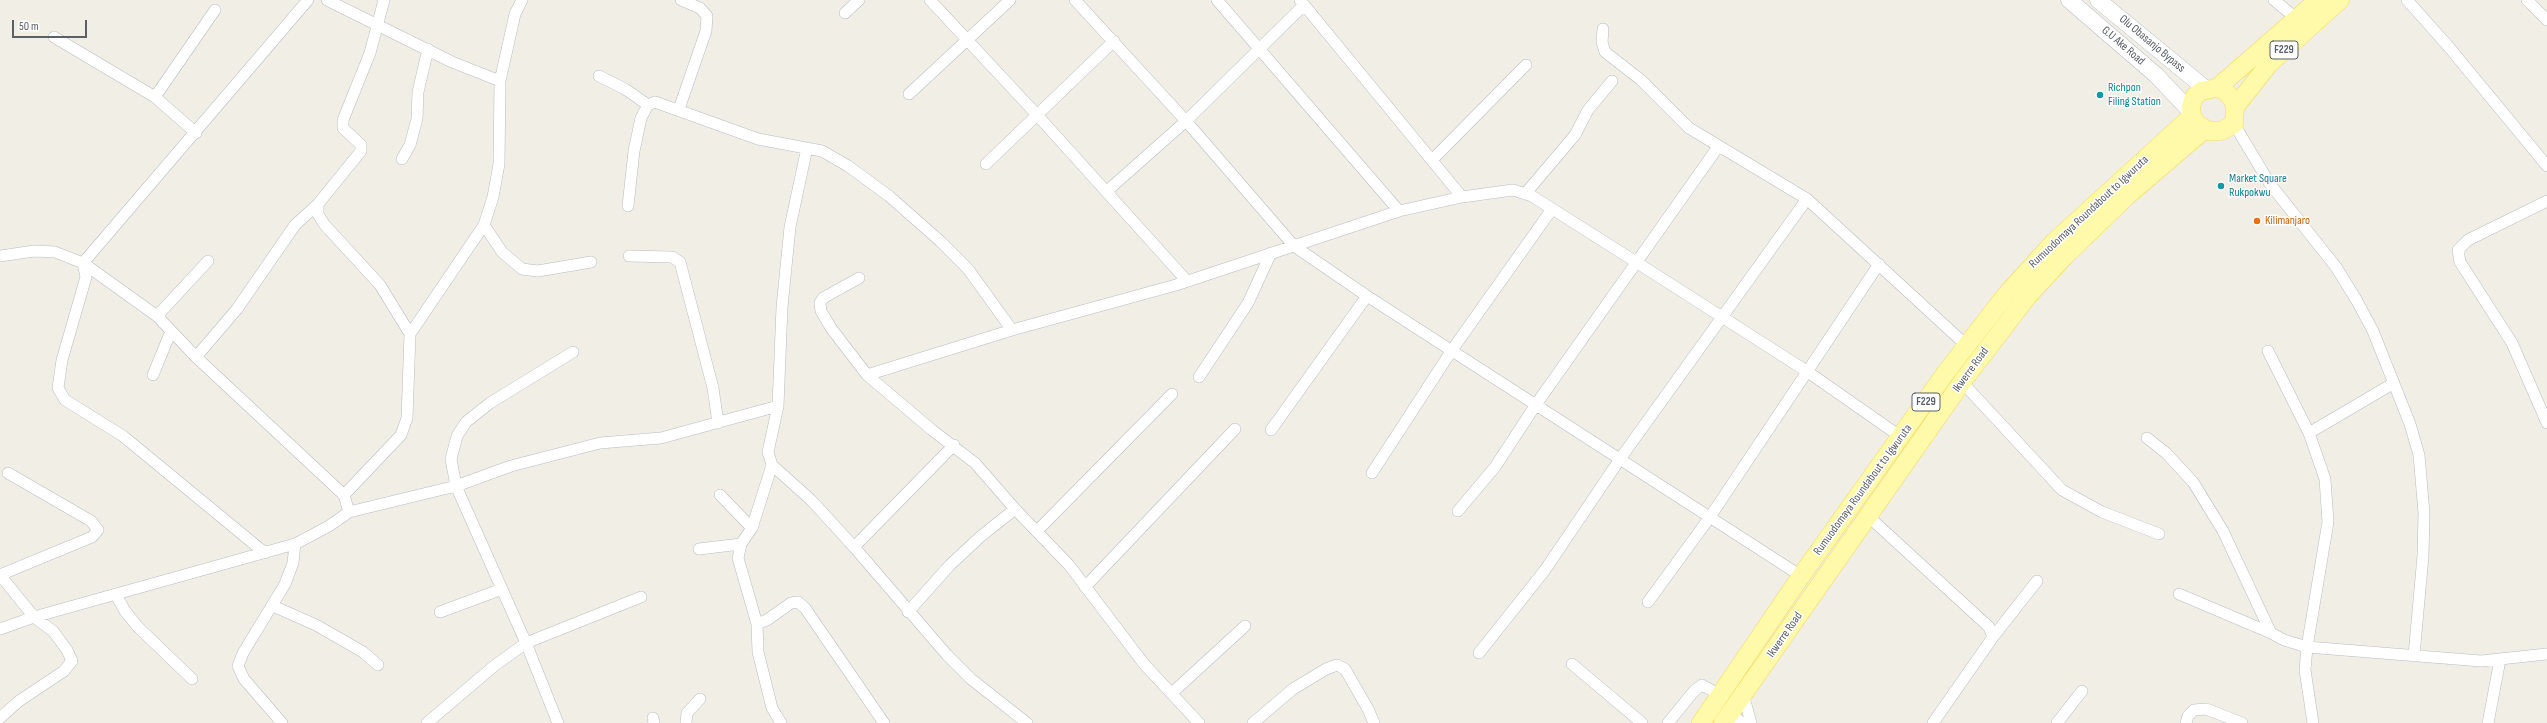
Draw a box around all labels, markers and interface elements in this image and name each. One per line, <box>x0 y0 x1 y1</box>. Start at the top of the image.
scale bar <box>14 12 89 38</box>
street label: Olu Obasanjo Bypass <box>2116 12 2188 76</box>
text: 50 m <box>19 19 39 34</box>
street label: G.U Ake Road <box>2099 23 2147 69</box>
road number: F229 <box>2270 41 2298 59</box>
place label: Richpon Filing Station <box>2108 81 2161 109</box>
marker: Richpon Filing Station <box>2095 90 2105 100</box>
street label: Rumuodomaya Roundabout to Igwuruta <box>2026 153 2152 271</box>
place label: Market Square Rukpokwu <box>2229 172 2287 200</box>
marker: Market Square Rukpokwu <box>2216 181 2226 191</box>
place label: Kilimanjaro <box>2265 214 2310 228</box>
marker: Kilimanjaro <box>2252 216 2262 226</box>
street label: Ikwerre Road <box>1950 345 1992 395</box>
road number: F229 <box>1912 393 1940 411</box>
street label: Rumuodomaya Roundabout to Igwuruta <box>1811 422 1915 558</box>
street label: Ikwerre Road <box>1764 610 1806 660</box>

